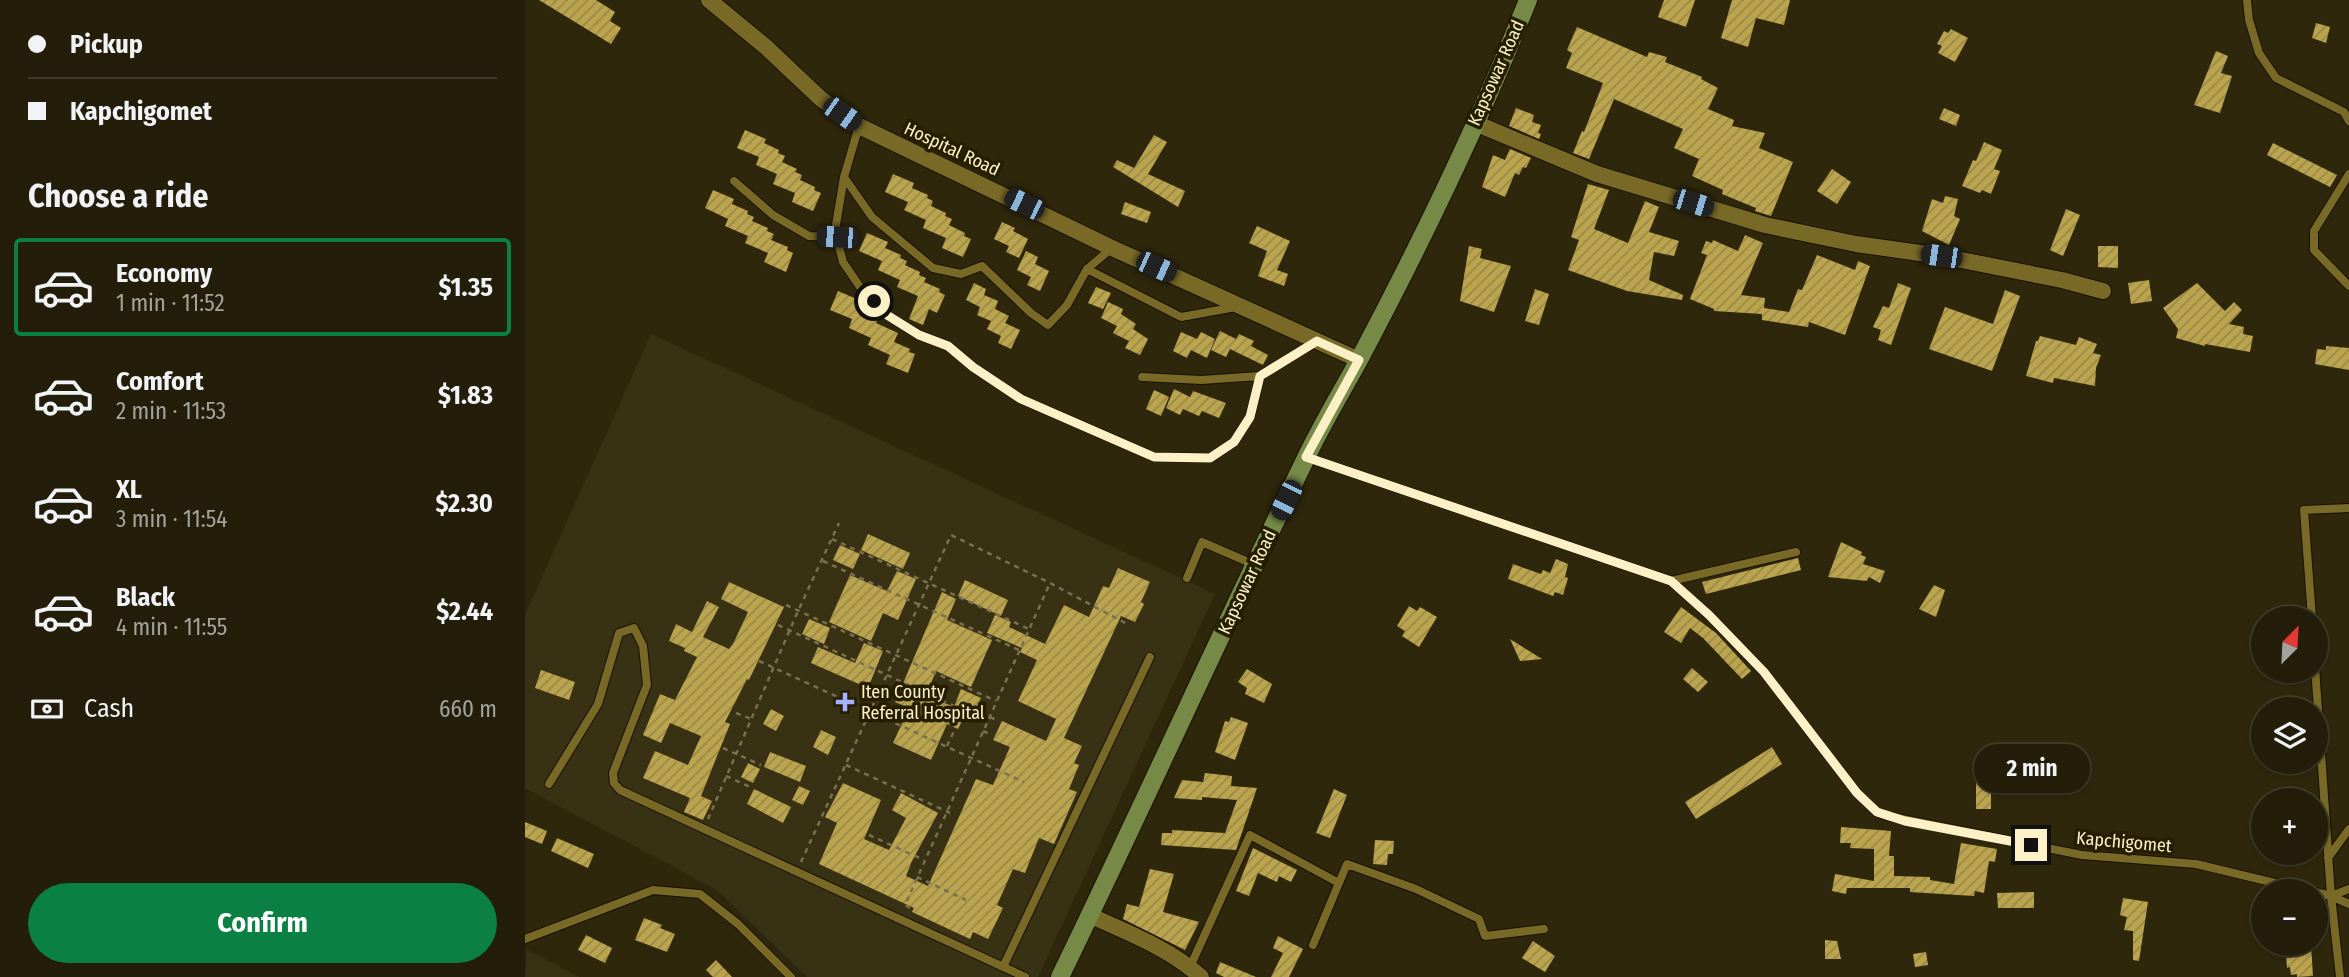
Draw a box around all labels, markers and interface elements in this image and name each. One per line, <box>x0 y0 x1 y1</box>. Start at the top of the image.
street label: Kapsowar Road <box>1463 17 1529 129</box>
text: Pickup <box>70 29 143 60</box>
car <box>819 93 866 135</box>
text: Kapchigomet <box>70 96 212 127</box>
street label: Hospital Road <box>901 117 1003 181</box>
text: Choose a ride <box>28 177 209 215</box>
car <box>1001 185 1048 223</box>
car <box>1670 187 1717 219</box>
car <box>816 225 859 249</box>
car <box>1919 243 1964 269</box>
car <box>1133 249 1180 285</box>
icon: car <box>32 256 95 319</box>
text: Economy <box>116 258 212 289</box>
text: $1.35 <box>439 272 493 303</box>
route start <box>858 285 890 317</box>
text: 1 min · 11:52 <box>116 289 225 317</box>
icon: car <box>32 364 95 427</box>
text: Comfort <box>116 366 204 397</box>
text: $1.83 <box>438 380 493 411</box>
text: 2 min · 11:53 <box>116 397 226 425</box>
icon: car <box>32 472 95 535</box>
text: XL <box>116 474 142 505</box>
car <box>1268 477 1305 523</box>
text: $2.30 <box>435 488 493 519</box>
text: 3 min · 11:54 <box>116 505 227 533</box>
street label: Kapsowar Road <box>1213 526 1281 638</box>
icon: car <box>32 580 95 643</box>
text: Black <box>116 582 175 613</box>
text: $2.44 <box>436 596 493 627</box>
north arrow <box>2251 606 2327 682</box>
map controls <box>2251 606 2328 956</box>
text: 4 min · 11:55 <box>116 613 227 641</box>
place label: Iten County Referral Hospital <box>861 681 985 724</box>
icon: cash <box>28 690 66 728</box>
marker: Iten County Referral Hospital <box>835 692 855 712</box>
text: Cash <box>84 693 134 724</box>
text: 660 m <box>439 695 497 723</box>
button: layers <box>2251 697 2328 774</box>
callout: 2 min <box>1973 744 2089 792</box>
text: 2 min <box>2007 754 2058 782</box>
button: + <box>2251 788 2328 865</box>
street label: Kapchigomet <box>2075 827 2173 857</box>
route end <box>2015 829 2047 861</box>
button: − <box>2251 879 2328 956</box>
button: Confirm <box>28 883 497 963</box>

